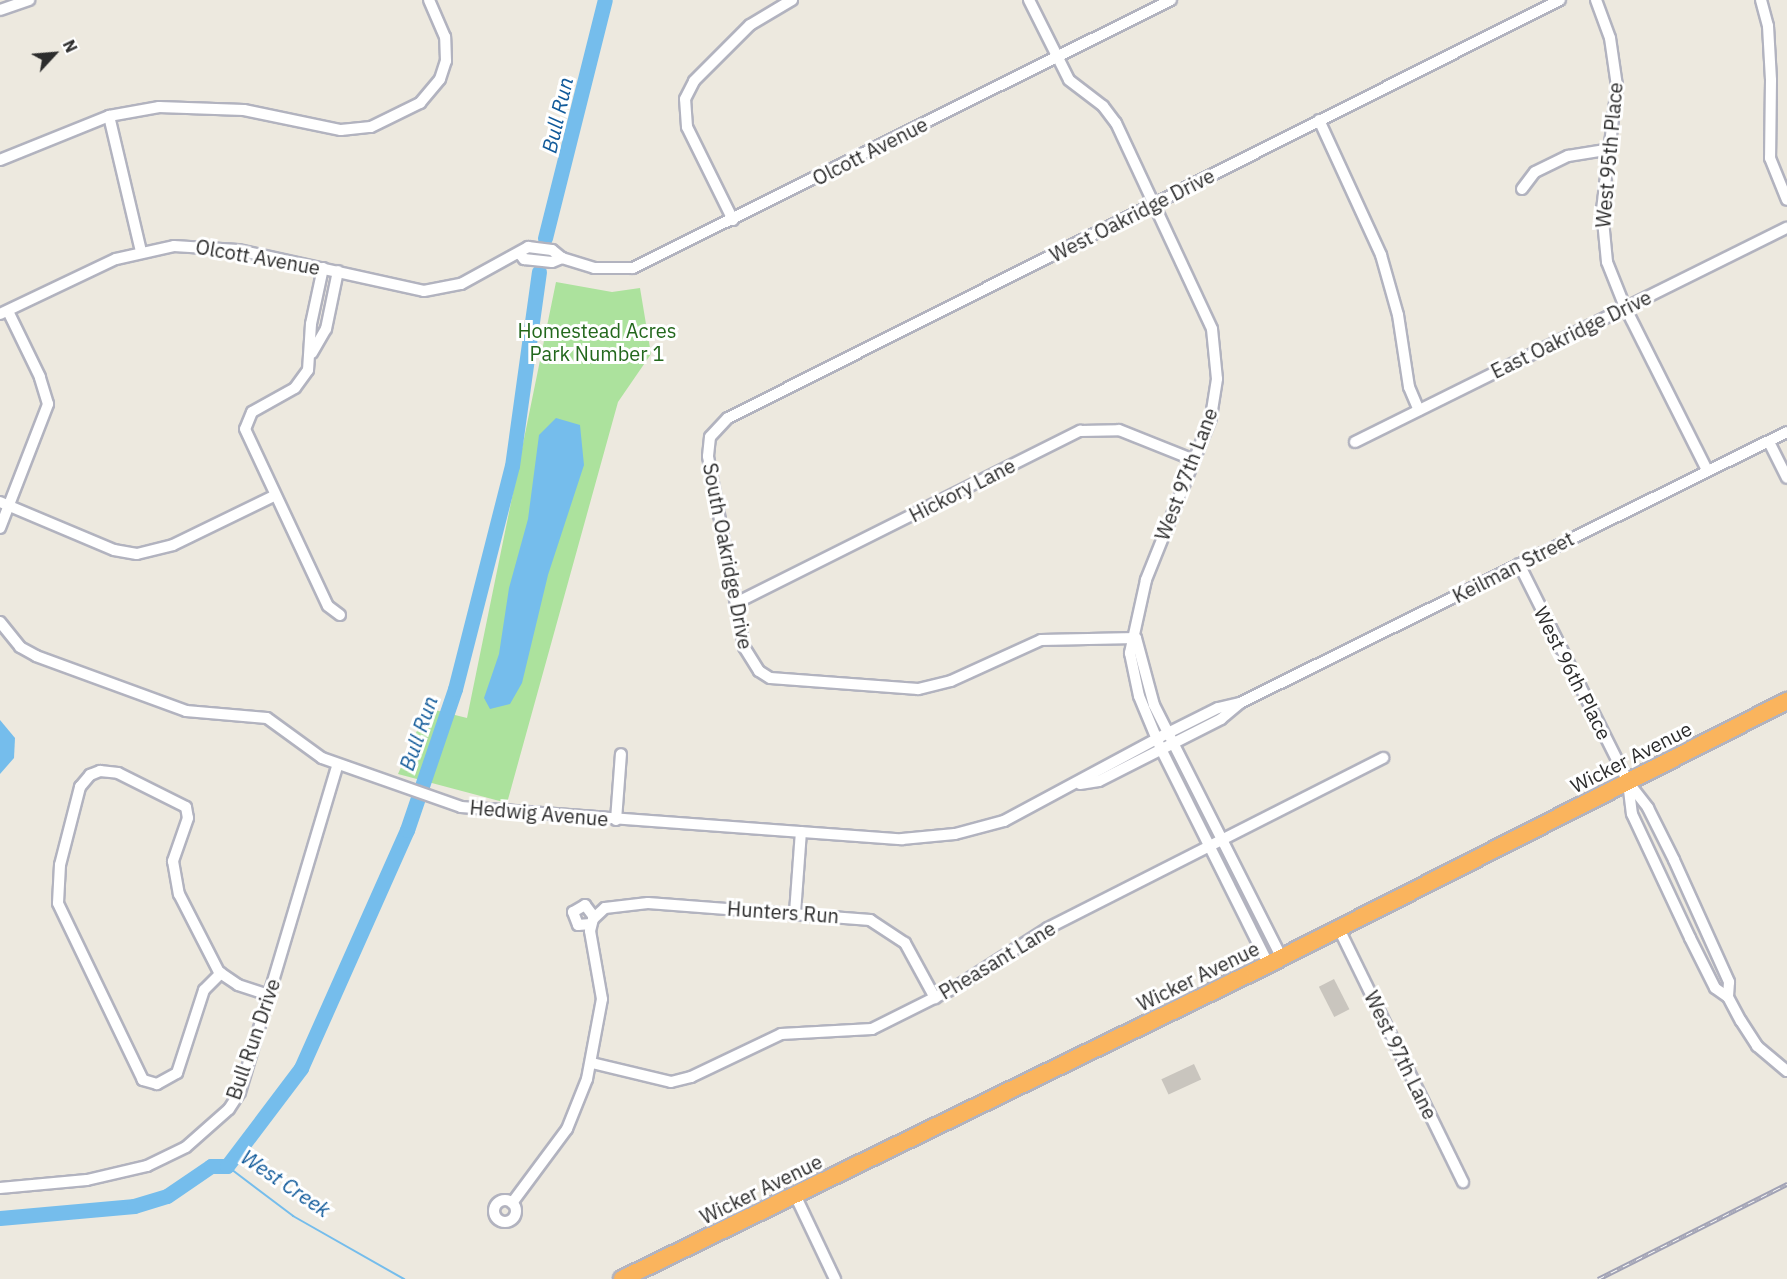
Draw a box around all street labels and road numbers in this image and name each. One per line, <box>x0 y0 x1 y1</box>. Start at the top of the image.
street label: West 95th Place <box>1591 81 1627 229</box>
street label: Olcott Avenue <box>808 112 932 190</box>
street label: West Oakridge Drive <box>1046 163 1218 267</box>
street label: Olcott Avenue <box>194 234 322 280</box>
street label: East Oakridge Drive <box>1487 285 1655 383</box>
street label: West 97th Lane <box>1150 404 1222 544</box>
street label: Hickory Lane <box>905 453 1019 527</box>
street label: South Oakridge Drive <box>698 461 758 651</box>
street label: Keilman Street <box>1448 526 1578 608</box>
street label: West 96th Place <box>1529 602 1617 744</box>
street label: Wicker Avenue <box>1566 716 1696 798</box>
street label: Hedwig Avenue <box>469 795 609 831</box>
street label: Hunters Run <box>726 896 840 928</box>
street label: Pheasant Lane <box>934 916 1060 1004</box>
street label: Wicker Avenue <box>1133 936 1263 1016</box>
street label: Bull Run Drive <box>221 975 285 1103</box>
street label: West 97th Lane <box>1360 987 1442 1123</box>
street label: Wicker Avenue <box>696 1149 826 1229</box>

